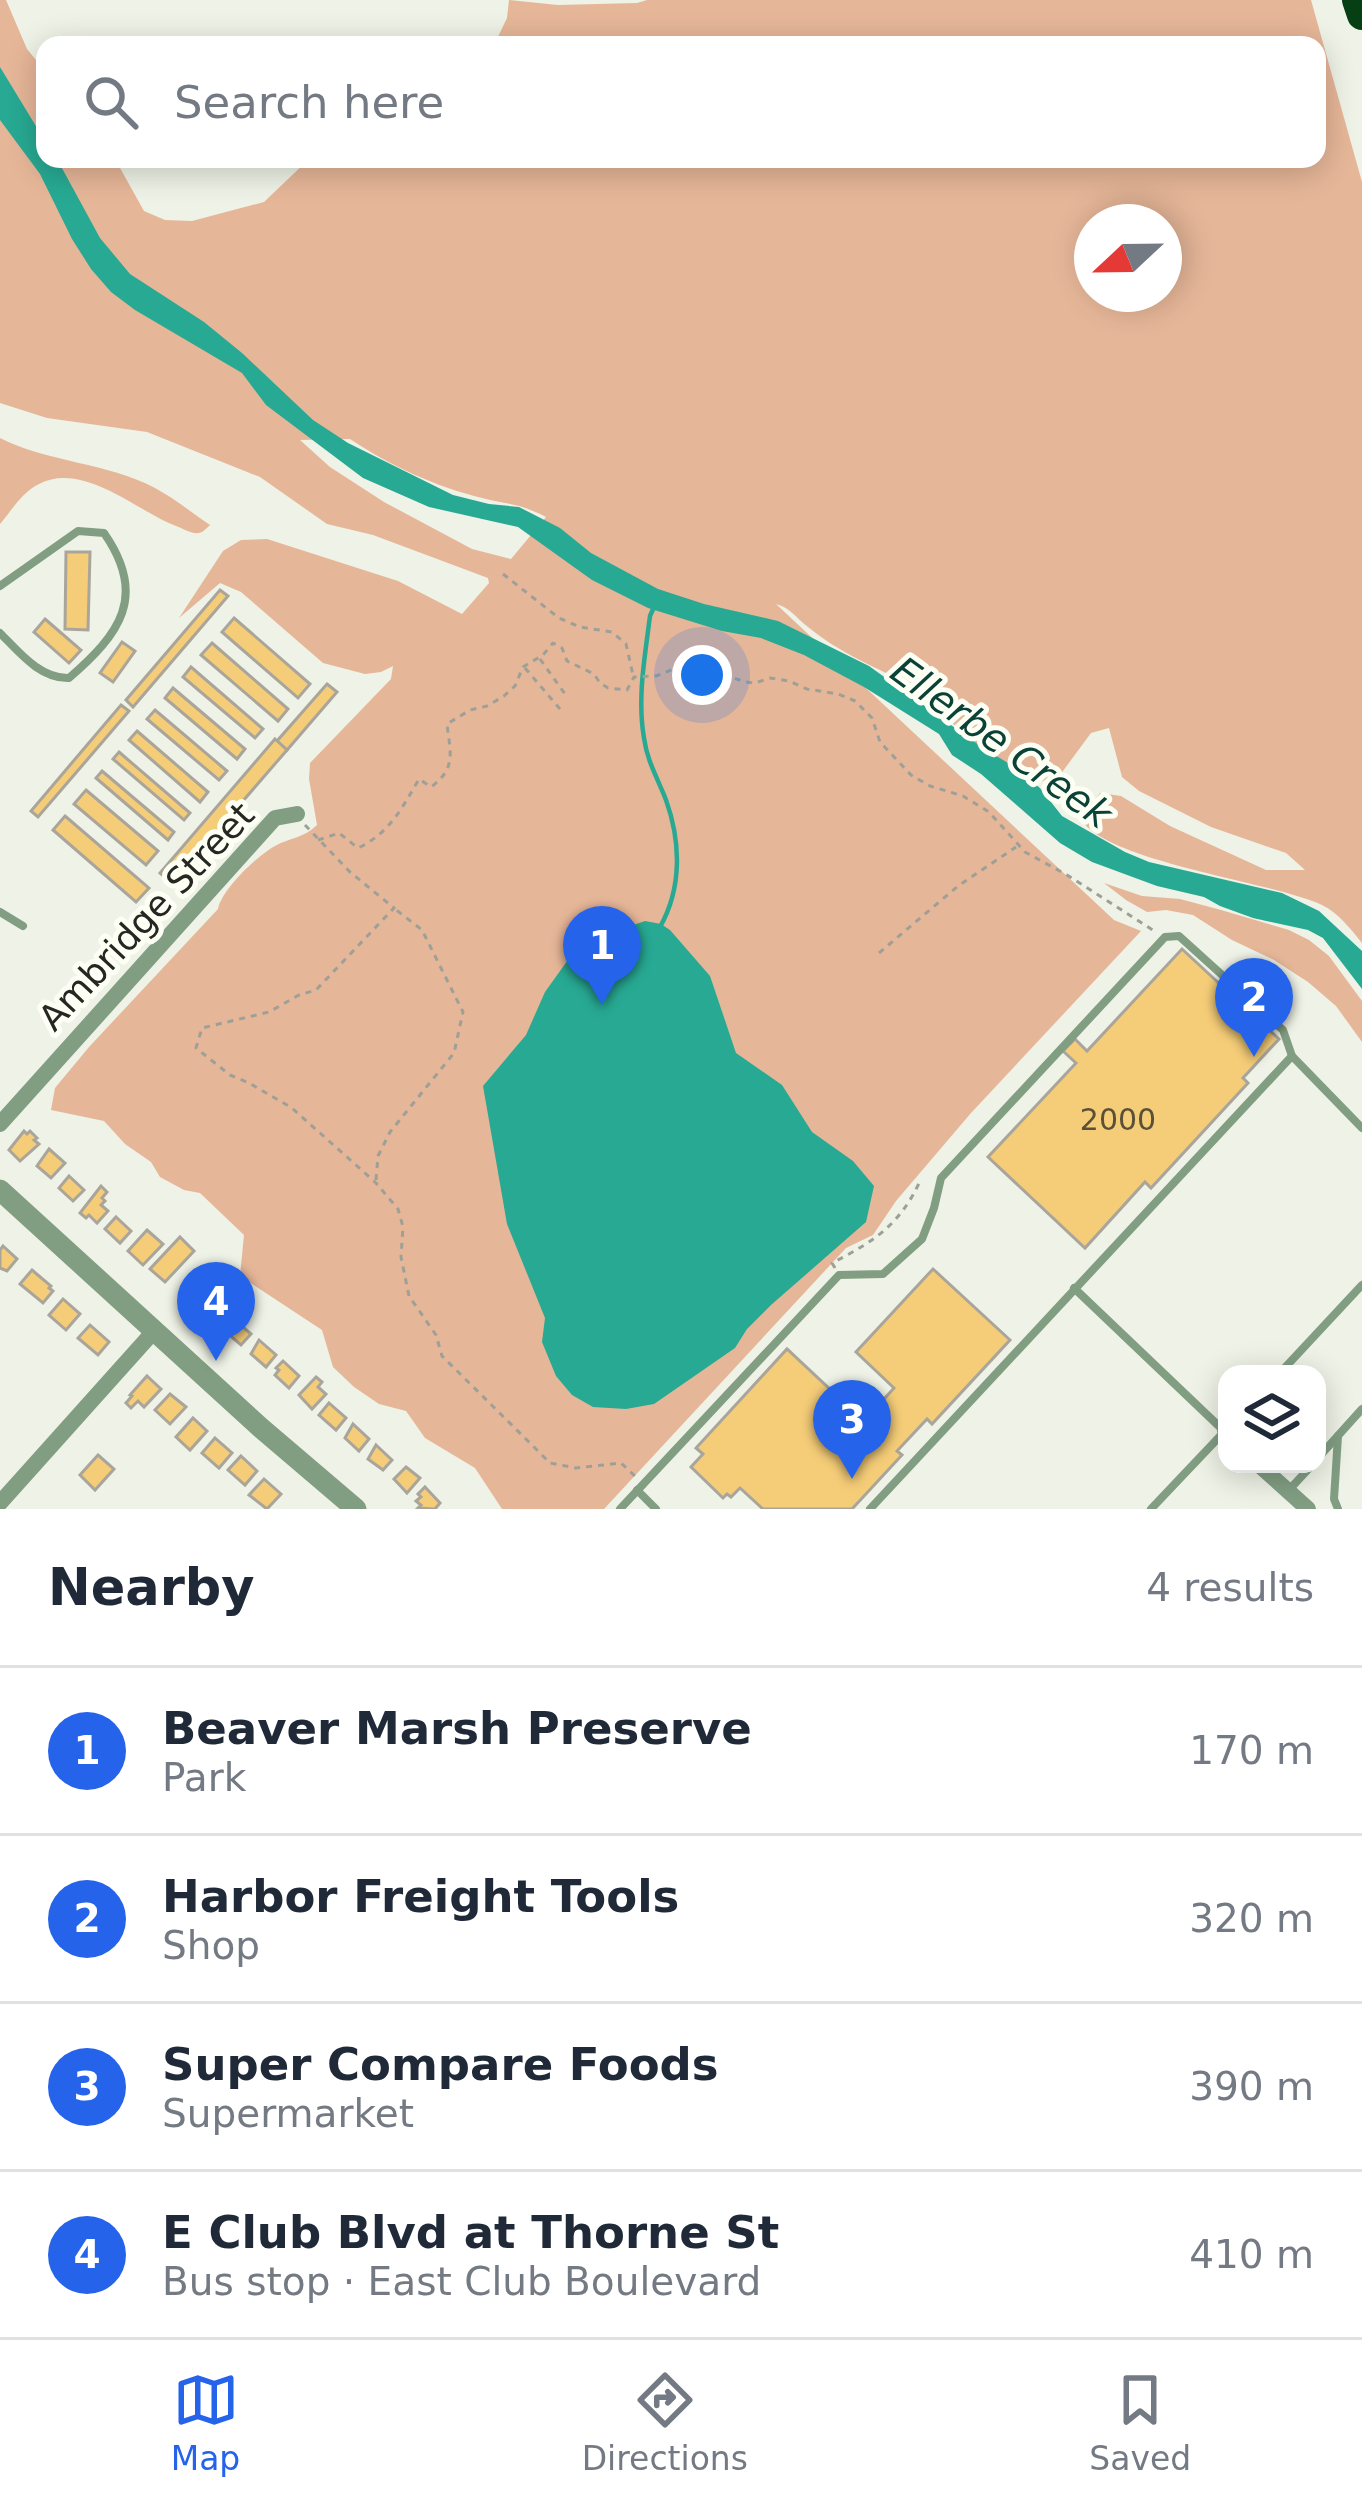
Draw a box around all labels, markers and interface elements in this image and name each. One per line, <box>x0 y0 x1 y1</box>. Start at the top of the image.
search box <box>36 36 1326 168</box>
icon: search <box>78 69 144 135</box>
text: Search here <box>174 76 444 129</box>
north arrow <box>1074 204 1182 312</box>
your location <box>672 645 732 705</box>
water label: Ellerbe Creek <box>883 647 1122 838</box>
street label: Ambridge Street <box>30 794 262 1039</box>
pin: 1 <box>563 906 641 1005</box>
pin: 2 <box>1215 958 1293 1057</box>
house number: 2000 <box>1080 1102 1156 1137</box>
pin: 4 <box>177 1262 255 1361</box>
map controls <box>1218 1365 1326 1473</box>
button: layers <box>1218 1365 1326 1473</box>
pin: 3 <box>813 1380 891 1479</box>
text: Nearby <box>48 1558 255 1617</box>
text: 4 results <box>1146 1565 1314 1610</box>
text: Beaver Marsh Preserve <box>162 1702 752 1755</box>
text: 1 <box>73 1728 101 1773</box>
text: 170 m <box>1189 1728 1314 1773</box>
text: Park <box>162 1755 246 1800</box>
text: Harbor Freight Tools <box>162 1870 679 1923</box>
text: 2 <box>73 1896 101 1941</box>
text: 320 m <box>1189 1896 1314 1941</box>
text: Shop <box>162 1923 260 1968</box>
text: Super Compare Foods <box>162 2038 719 2091</box>
text: 3 <box>73 2064 101 2109</box>
text: 390 m <box>1189 2064 1314 2109</box>
text: Supermarket <box>162 2091 414 2136</box>
text: E Club Blvd at Thorne St <box>162 2206 779 2259</box>
text: 4 <box>73 2232 101 2277</box>
text: 410 m <box>1189 2232 1314 2277</box>
text: Bus stop · East Club Boulevard <box>162 2259 761 2304</box>
tab: Map <box>171 2367 240 2478</box>
tab: Directions <box>582 2367 748 2478</box>
tab: Saved <box>1089 2367 1191 2478</box>

